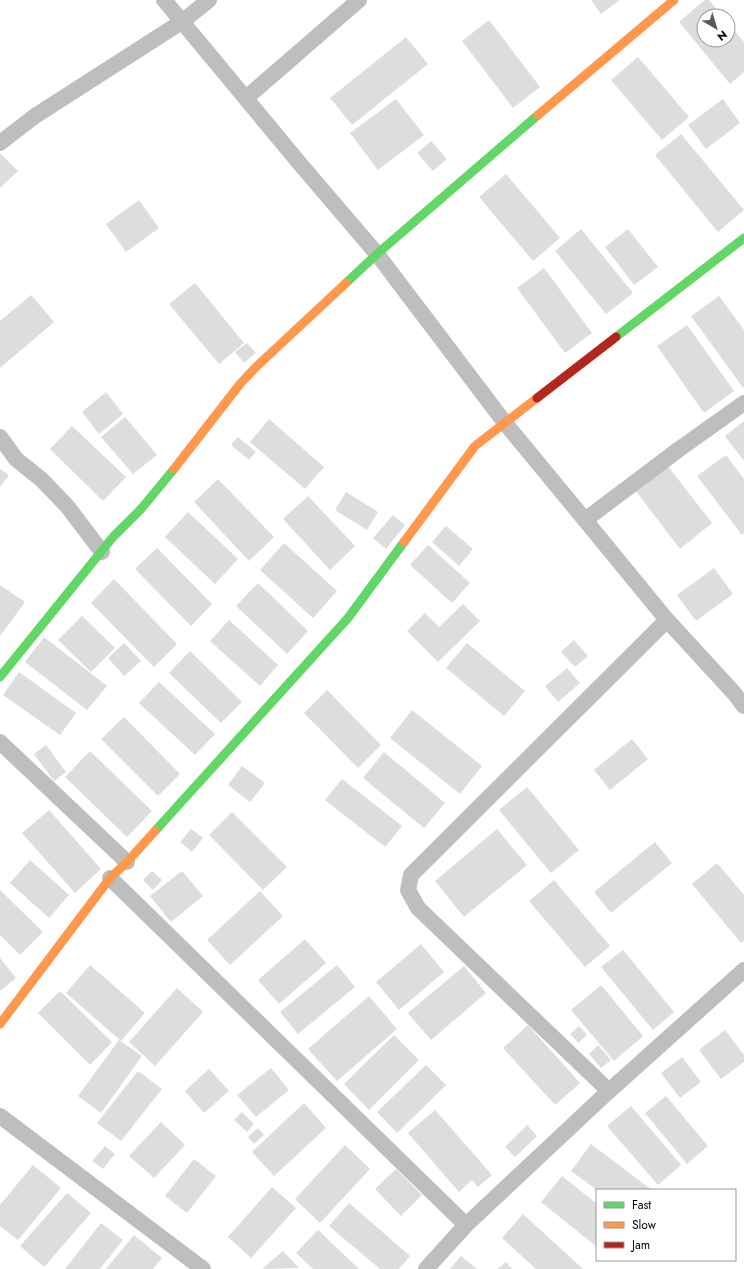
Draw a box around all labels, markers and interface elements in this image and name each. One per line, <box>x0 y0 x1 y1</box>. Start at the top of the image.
north arrow <box>696 8 736 48</box>
text: N <box>714 27 731 45</box>
legend <box>596 1189 736 1261</box>
text: Fast <box>632 1196 651 1214</box>
text: Slow <box>632 1216 657 1234</box>
text: Jam <box>630 1236 650 1254</box>

